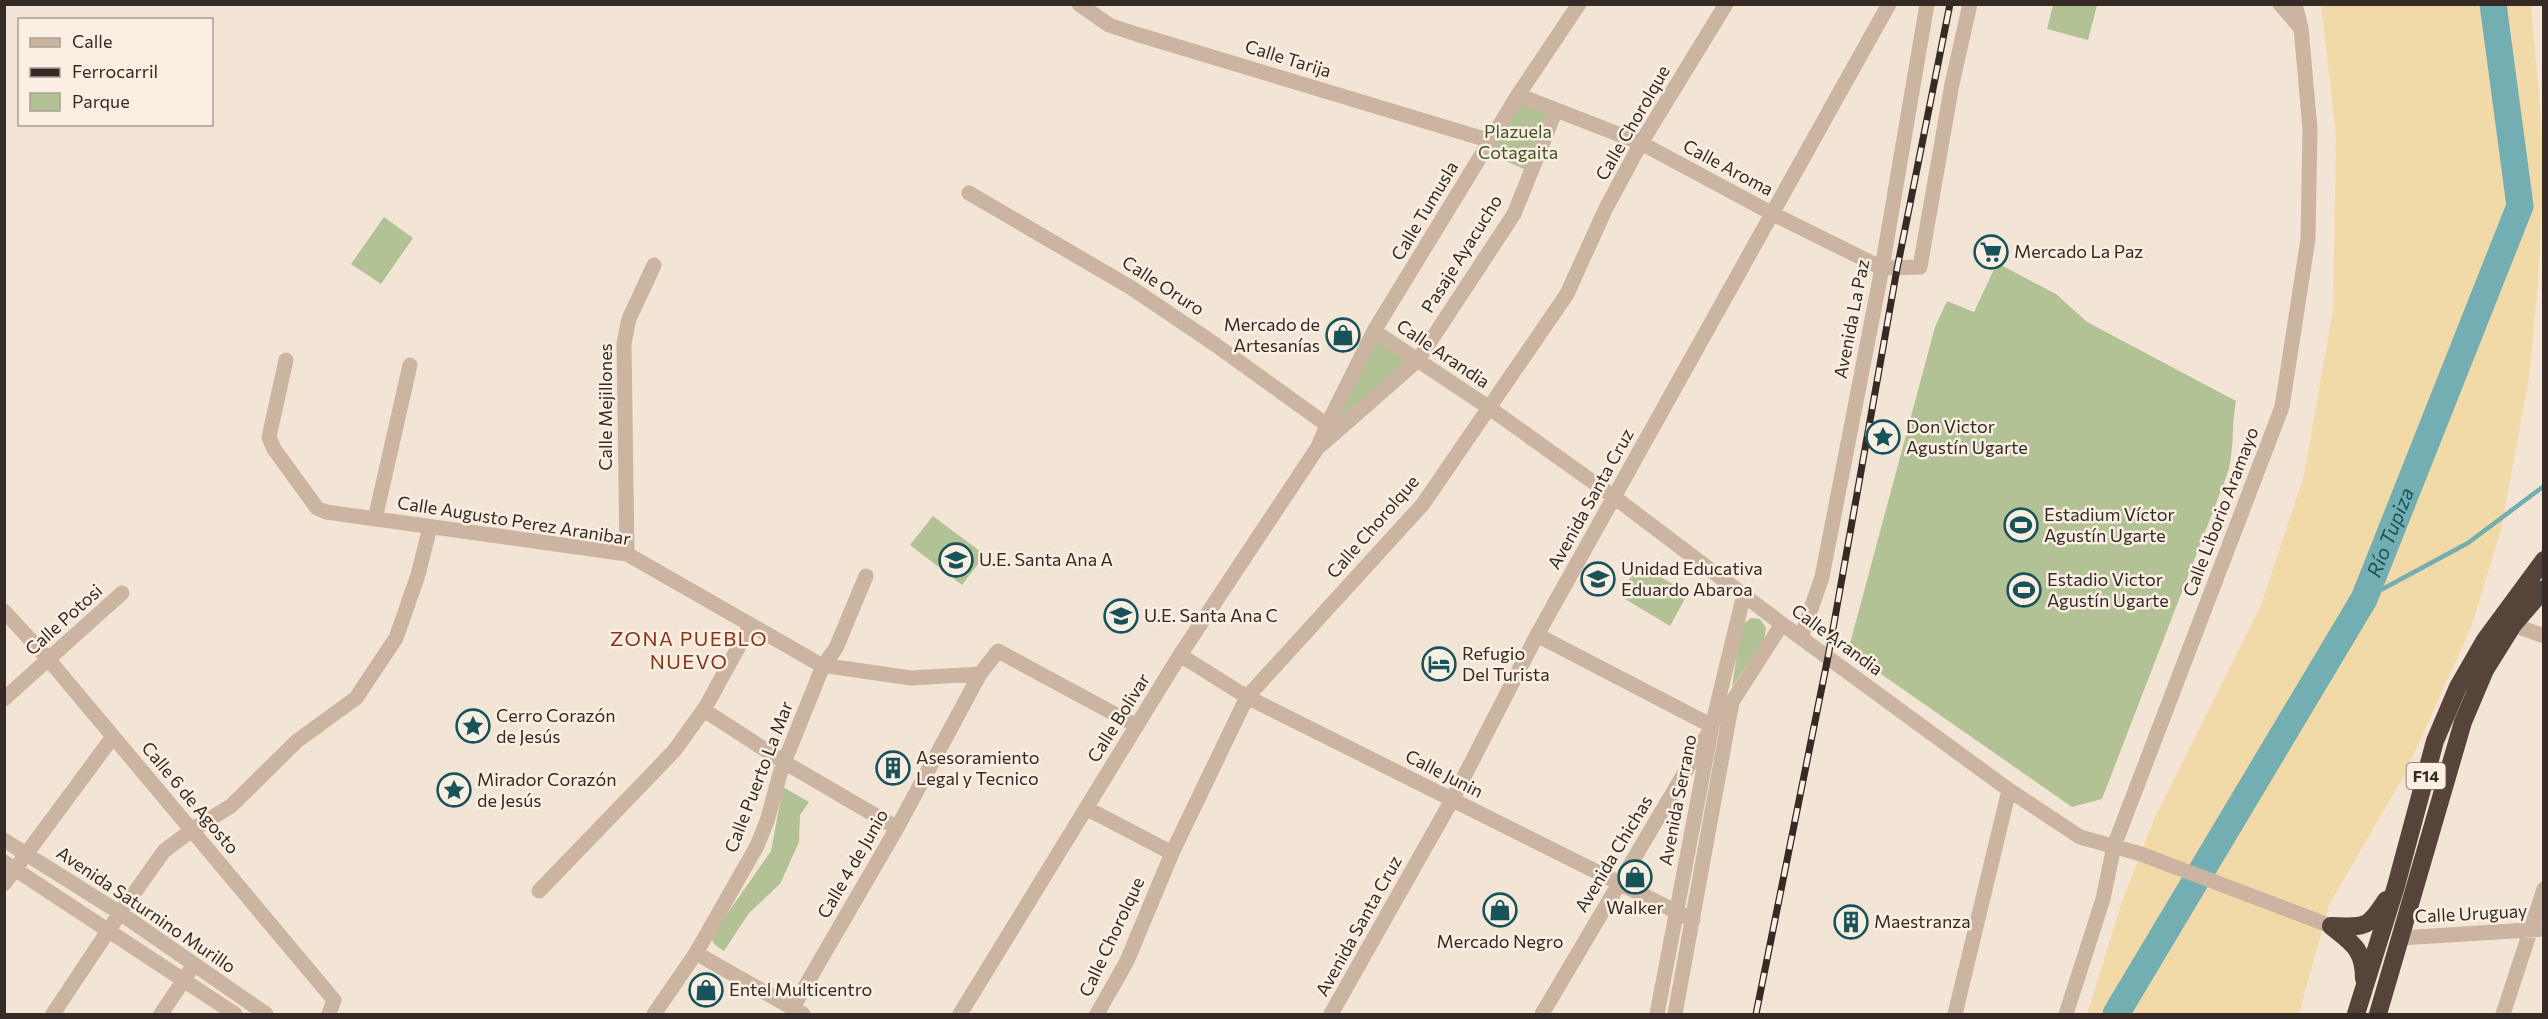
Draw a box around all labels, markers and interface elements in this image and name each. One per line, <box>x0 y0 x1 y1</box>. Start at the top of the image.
legend <box>18 18 213 126</box>
text: Calle <box>72 30 112 52</box>
street label: Calle Tarija <box>1242 35 1334 82</box>
text: Ferrocarril <box>72 60 158 82</box>
street label: Calle Chorolque <box>1590 61 1674 184</box>
text: Parque <box>72 90 130 112</box>
park label: Plazuela Cotagaita <box>1478 120 1558 163</box>
street label: Calle Aroma <box>1680 134 1777 200</box>
street label: Calle Tumusla <box>1386 157 1462 264</box>
street label: Pasaje Ayacucho <box>1416 190 1506 317</box>
supermarket icon: Mercado La Paz <box>1973 234 2009 270</box>
place label: Mercado La Paz <box>2014 240 2143 262</box>
street label: Calle Oruro <box>1118 250 1209 320</box>
street label: Avenida La Paz <box>1829 257 1873 380</box>
place label: Mercado de Artesanías <box>1224 313 1320 356</box>
street label: Calle Arandia <box>1393 314 1494 392</box>
shop icon: Mercado de Artesanías <box>1325 317 1361 353</box>
street label: Calle Mejillones <box>594 343 616 471</box>
place label: Don Victor Agustín Ugarte <box>1906 415 2028 458</box>
place icon: Don Victor Agustín Ugarte <box>1865 419 1901 455</box>
street label: Avenida Santa Cruz <box>1542 424 1638 573</box>
street label: Calle Liborio Aramayo <box>2178 424 2263 599</box>
street label: Calle Chorolque <box>1321 470 1423 582</box>
water label: Río Tupiza <box>2361 484 2418 580</box>
street label: Calle Augusto Perez Aranibar <box>396 491 632 549</box>
place label: Estadium Víctor Agustín Ugarte <box>2044 503 2175 546</box>
sports icon: Estadium Víctor Agustín Ugarte <box>2003 507 2039 543</box>
school or university icon: U.E. Santa Ana A <box>938 542 974 578</box>
place label: U.E. Santa Ana A <box>979 548 1113 570</box>
place label: Unidad Educativa Eduardo Abaroa <box>1621 557 1763 600</box>
school or university icon: Unidad Educativa Eduardo Abaroa <box>1580 561 1616 597</box>
place label: Estadio Victor Agustín Ugarte <box>2047 568 2169 611</box>
sports icon: Estadio Victor Agustín Ugarte <box>2006 572 2042 608</box>
street label: Calle Potosi <box>20 579 106 660</box>
school or university icon: U.E. Santa Ana C <box>1103 598 1139 634</box>
street label: Calle Arandia <box>1788 599 1888 680</box>
place label: U.E. Santa Ana C <box>1144 604 1278 626</box>
district label: ZONA PUEBLO NUEVO <box>610 626 768 673</box>
place label: Refugio Del Turista <box>1462 642 1550 685</box>
hotel icon: Refugio Del Turista <box>1421 646 1457 682</box>
street label: Calle Bolivar <box>1082 669 1154 766</box>
street label: Calle Puerto La Mar <box>719 698 797 855</box>
place label: Cerro Corazón de Jesús <box>496 704 616 747</box>
place icon: Cerro Corazón de Jesús <box>455 708 491 744</box>
street label: Avenida Serrano <box>1654 732 1701 867</box>
street label: Calle 6 de Agosto <box>137 737 244 858</box>
street label: Calle Junin <box>1402 744 1487 802</box>
place label: Asesoramiento Legal y Tecnico <box>916 746 1040 789</box>
building icon: Asesoramiento Legal y Tecnico <box>875 750 911 786</box>
road number: F14 <box>2406 763 2446 789</box>
place label: Mirador Corazón de Jesús <box>477 768 617 811</box>
place icon: Mirador Corazón de Jesús <box>436 772 472 808</box>
street label: Avenida Chichas <box>1570 791 1657 916</box>
street label: Calle 4 de Junio <box>812 805 892 922</box>
street label: Avenida Saturnino Murillo <box>53 841 240 977</box>
street label: Avenida Santa Cruz <box>1310 851 1406 1000</box>
shop icon: Walker <box>1617 859 1653 895</box>
street label: Calle Chorolque <box>1074 873 1148 1000</box>
shop icon: Mercado Negro <box>1482 892 1518 928</box>
place label: Walker <box>1606 896 1664 918</box>
street label: Calle Uruguay <box>2414 899 2528 927</box>
building icon: Maestranza <box>1833 904 1869 940</box>
place label: Maestranza <box>1874 910 1971 932</box>
place label: Mercado Negro <box>1437 930 1563 952</box>
shop icon: Entel Multicentro <box>688 972 724 1008</box>
place label: Entel Multicentro <box>729 978 872 1000</box>

